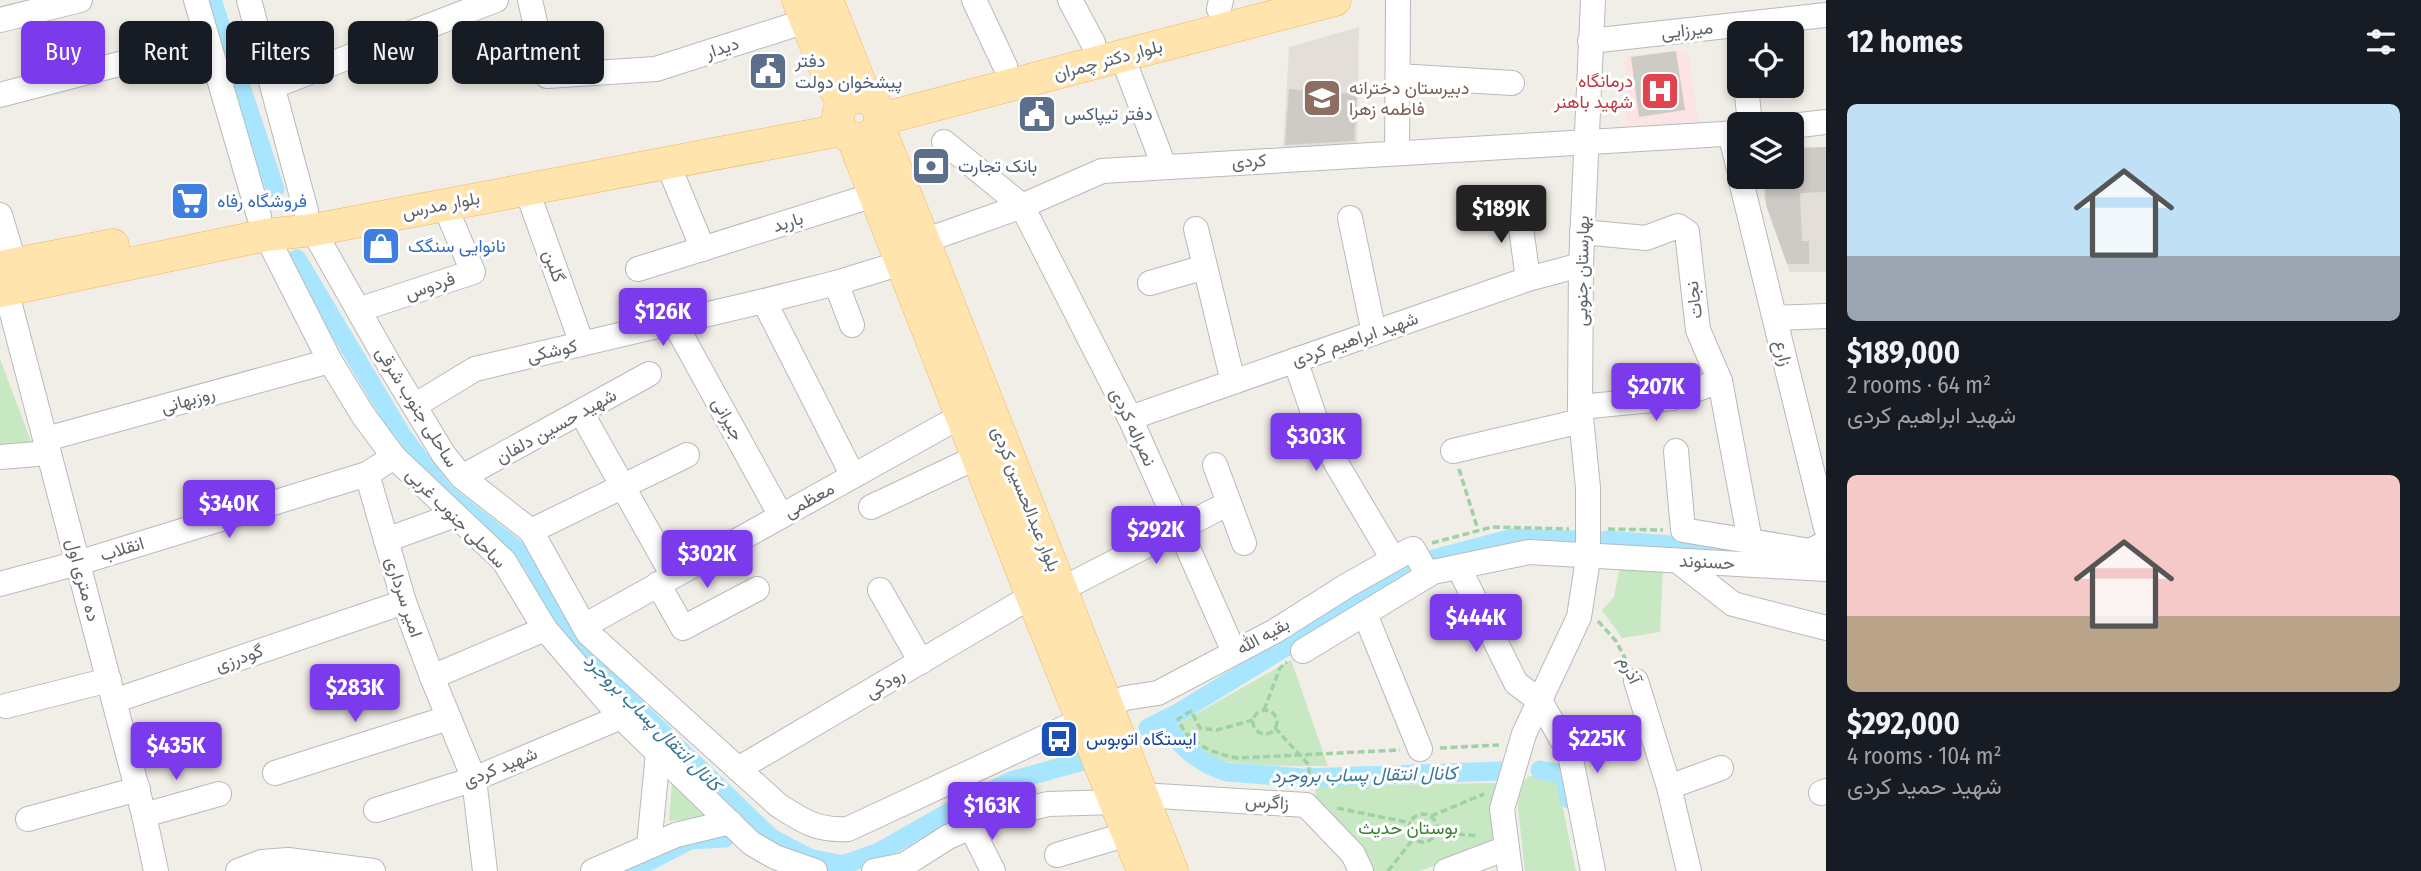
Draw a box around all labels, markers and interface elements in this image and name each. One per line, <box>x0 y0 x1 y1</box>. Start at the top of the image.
street label: میرزایی <box>1660 16 1714 44</box>
chip: Buy <box>21 21 105 84</box>
chip: Rent <box>119 21 212 84</box>
chip: Filters <box>226 21 334 84</box>
chip: New <box>348 21 438 84</box>
chip: Apartment <box>452 21 604 84</box>
map controls <box>1727 21 1804 189</box>
button: locate <box>1727 21 1804 98</box>
icon: filters <box>2362 23 2400 61</box>
text: 12 homes <box>1847 24 1963 60</box>
street label: دیدار <box>701 32 742 64</box>
street label: بلوار دکتر چمران <box>1051 35 1165 86</box>
public building icon: دفتر پیشخوان دولت <box>747 50 789 92</box>
place label: دفتر پیشخوان دولت <box>794 50 902 94</box>
place label: درمانگاه شهید باهنر <box>1553 70 1633 113</box>
hospital icon: درمانگاه شهید باهنر <box>1639 70 1681 112</box>
school or university icon: دبیرستان دخترانه فاطمه زهرا <box>1301 77 1343 119</box>
place label: دبیرستان دخترانه فاطمه زهرا <box>1349 77 1469 120</box>
public building icon: دفتر تیپاکس <box>1016 93 1058 135</box>
place label: دفتر تیپاکس <box>1064 103 1153 126</box>
button: layers <box>1727 112 1804 189</box>
bank icon: بانک تجارت <box>910 145 952 187</box>
street label: کردی <box>1231 149 1267 173</box>
icon: home <box>2061 150 2187 276</box>
place label: بانک تجارت <box>958 155 1037 177</box>
supermarket icon: فروشگاه رفاه <box>169 180 211 222</box>
pin: $189K <box>1452 186 1550 245</box>
street label: بلوار مدرس <box>400 187 482 223</box>
place label: فروشگاه رفاه <box>217 190 307 212</box>
text: $189K <box>1472 194 1530 222</box>
street label: باربد <box>770 207 806 237</box>
street label: بهارستان جنوبی <box>1570 215 1594 327</box>
shop icon: نانوایی سنگک <box>360 225 402 267</box>
place label: نانوایی سنگک <box>408 235 506 257</box>
street label: گلبن <box>538 247 570 285</box>
street label: فردوس <box>402 267 458 305</box>
street label: نجات <box>1681 280 1707 320</box>
pin: $126K <box>614 288 712 348</box>
text: $126K <box>635 297 691 325</box>
street label: شهید ابراهیم کردی <box>1289 307 1422 372</box>
street label: کوشکی <box>525 335 579 367</box>
text: $189,000 <box>1847 335 1960 371</box>
street label: زارع <box>1768 338 1797 369</box>
street label: ساحلی جنوب شرقی <box>371 342 463 472</box>
pin: $207K <box>1607 364 1705 423</box>
text: 2 rooms · 64 m² <box>1847 371 1991 399</box>
text: $207K <box>1627 372 1685 400</box>
street label: روزبهانی <box>158 382 218 418</box>
street label: شهید حسین دلفان <box>492 384 620 468</box>
street label: نصراله کردی <box>1105 384 1161 470</box>
street label: جیرانی <box>707 394 749 444</box>
text: شهید ابراهیم کردی <box>1847 401 2016 429</box>
pin: $303K <box>1267 414 1365 473</box>
text: $303K <box>1287 422 1345 450</box>
street label: بلوار عبدالحسین کردی <box>987 423 1065 575</box>
street label: ساحلی جنوب غربی <box>401 463 511 573</box>
street label: معظمی <box>780 477 838 523</box>
pin: $340K <box>180 480 278 540</box>
text: $340K <box>199 489 259 517</box>
pin: $292K <box>1107 506 1205 566</box>
text: $292K <box>1127 515 1185 543</box>
icon: home <box>2061 521 2187 647</box>
pin: $302K <box>658 530 756 590</box>
street label: انقلاب <box>97 532 147 566</box>
street label: ده متری اول <box>61 536 105 624</box>
text: $302K <box>678 539 736 567</box>
street label: حسنوند <box>1678 550 1736 574</box>
street label: امیر سرداری <box>381 554 427 640</box>
pin: $444K <box>1427 594 1525 654</box>
text: $444K <box>1446 603 1506 631</box>
street label: بقیه الله <box>1233 613 1293 659</box>
street label: گودرزی <box>212 640 266 676</box>
water label: کانال انتقال پساب بروجرد <box>578 649 729 800</box>
street label: آذرم <box>1613 653 1647 690</box>
street label: رودکی <box>861 663 909 703</box>
pin: $283K <box>306 664 404 724</box>
text: $283K <box>326 673 384 701</box>
text: $292,000 <box>1847 706 1960 742</box>
pin: $225K <box>1548 716 1646 775</box>
bus stop icon: ایستگاه اتوبوس <box>1038 718 1080 760</box>
pin: $435K <box>127 722 225 782</box>
text: $225K <box>1568 724 1626 752</box>
place label: ایستگاه اتوبوس <box>1086 728 1197 750</box>
text: $435K <box>147 731 205 759</box>
street label: شهید کردی <box>460 742 540 792</box>
text: 4 rooms · 104 m² <box>1847 742 2002 770</box>
water label: کانال انتقال پساب بروجرد <box>1271 761 1460 790</box>
text: شهید حمید کردی <box>1847 772 2002 800</box>
pin: $163K <box>943 782 1041 842</box>
street label: زاگرس <box>1244 790 1290 814</box>
text: $163K <box>964 791 1020 819</box>
park label: بوستان حدیث <box>1358 817 1458 839</box>

